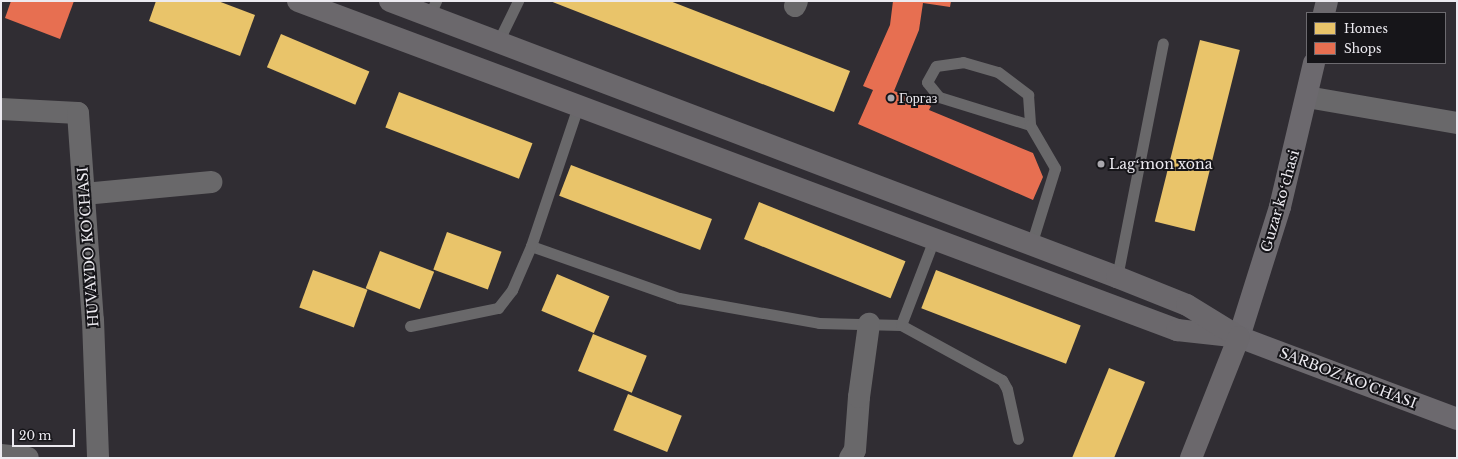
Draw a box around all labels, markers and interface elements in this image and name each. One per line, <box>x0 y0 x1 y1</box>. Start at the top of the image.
legend <box>1306 12 1446 64</box>
text: Homes <box>1344 21 1388 36</box>
text: Shops <box>1344 41 1381 56</box>
place label: Горгаз <box>899 90 937 106</box>
marker: Горгаз <box>886 93 896 103</box>
street label: Guzar koʻchasi <box>1257 148 1303 254</box>
place label: Lagʻmon xona <box>1109 156 1213 172</box>
marker: Lagʻmon xona <box>1096 159 1106 169</box>
street label: HUVAYDO KO'CHASI <box>74 166 102 328</box>
street label: SARBOZ KO'CHASI <box>1277 344 1419 412</box>
scale bar <box>14 421 77 447</box>
text: 20 m <box>19 428 51 443</box>

